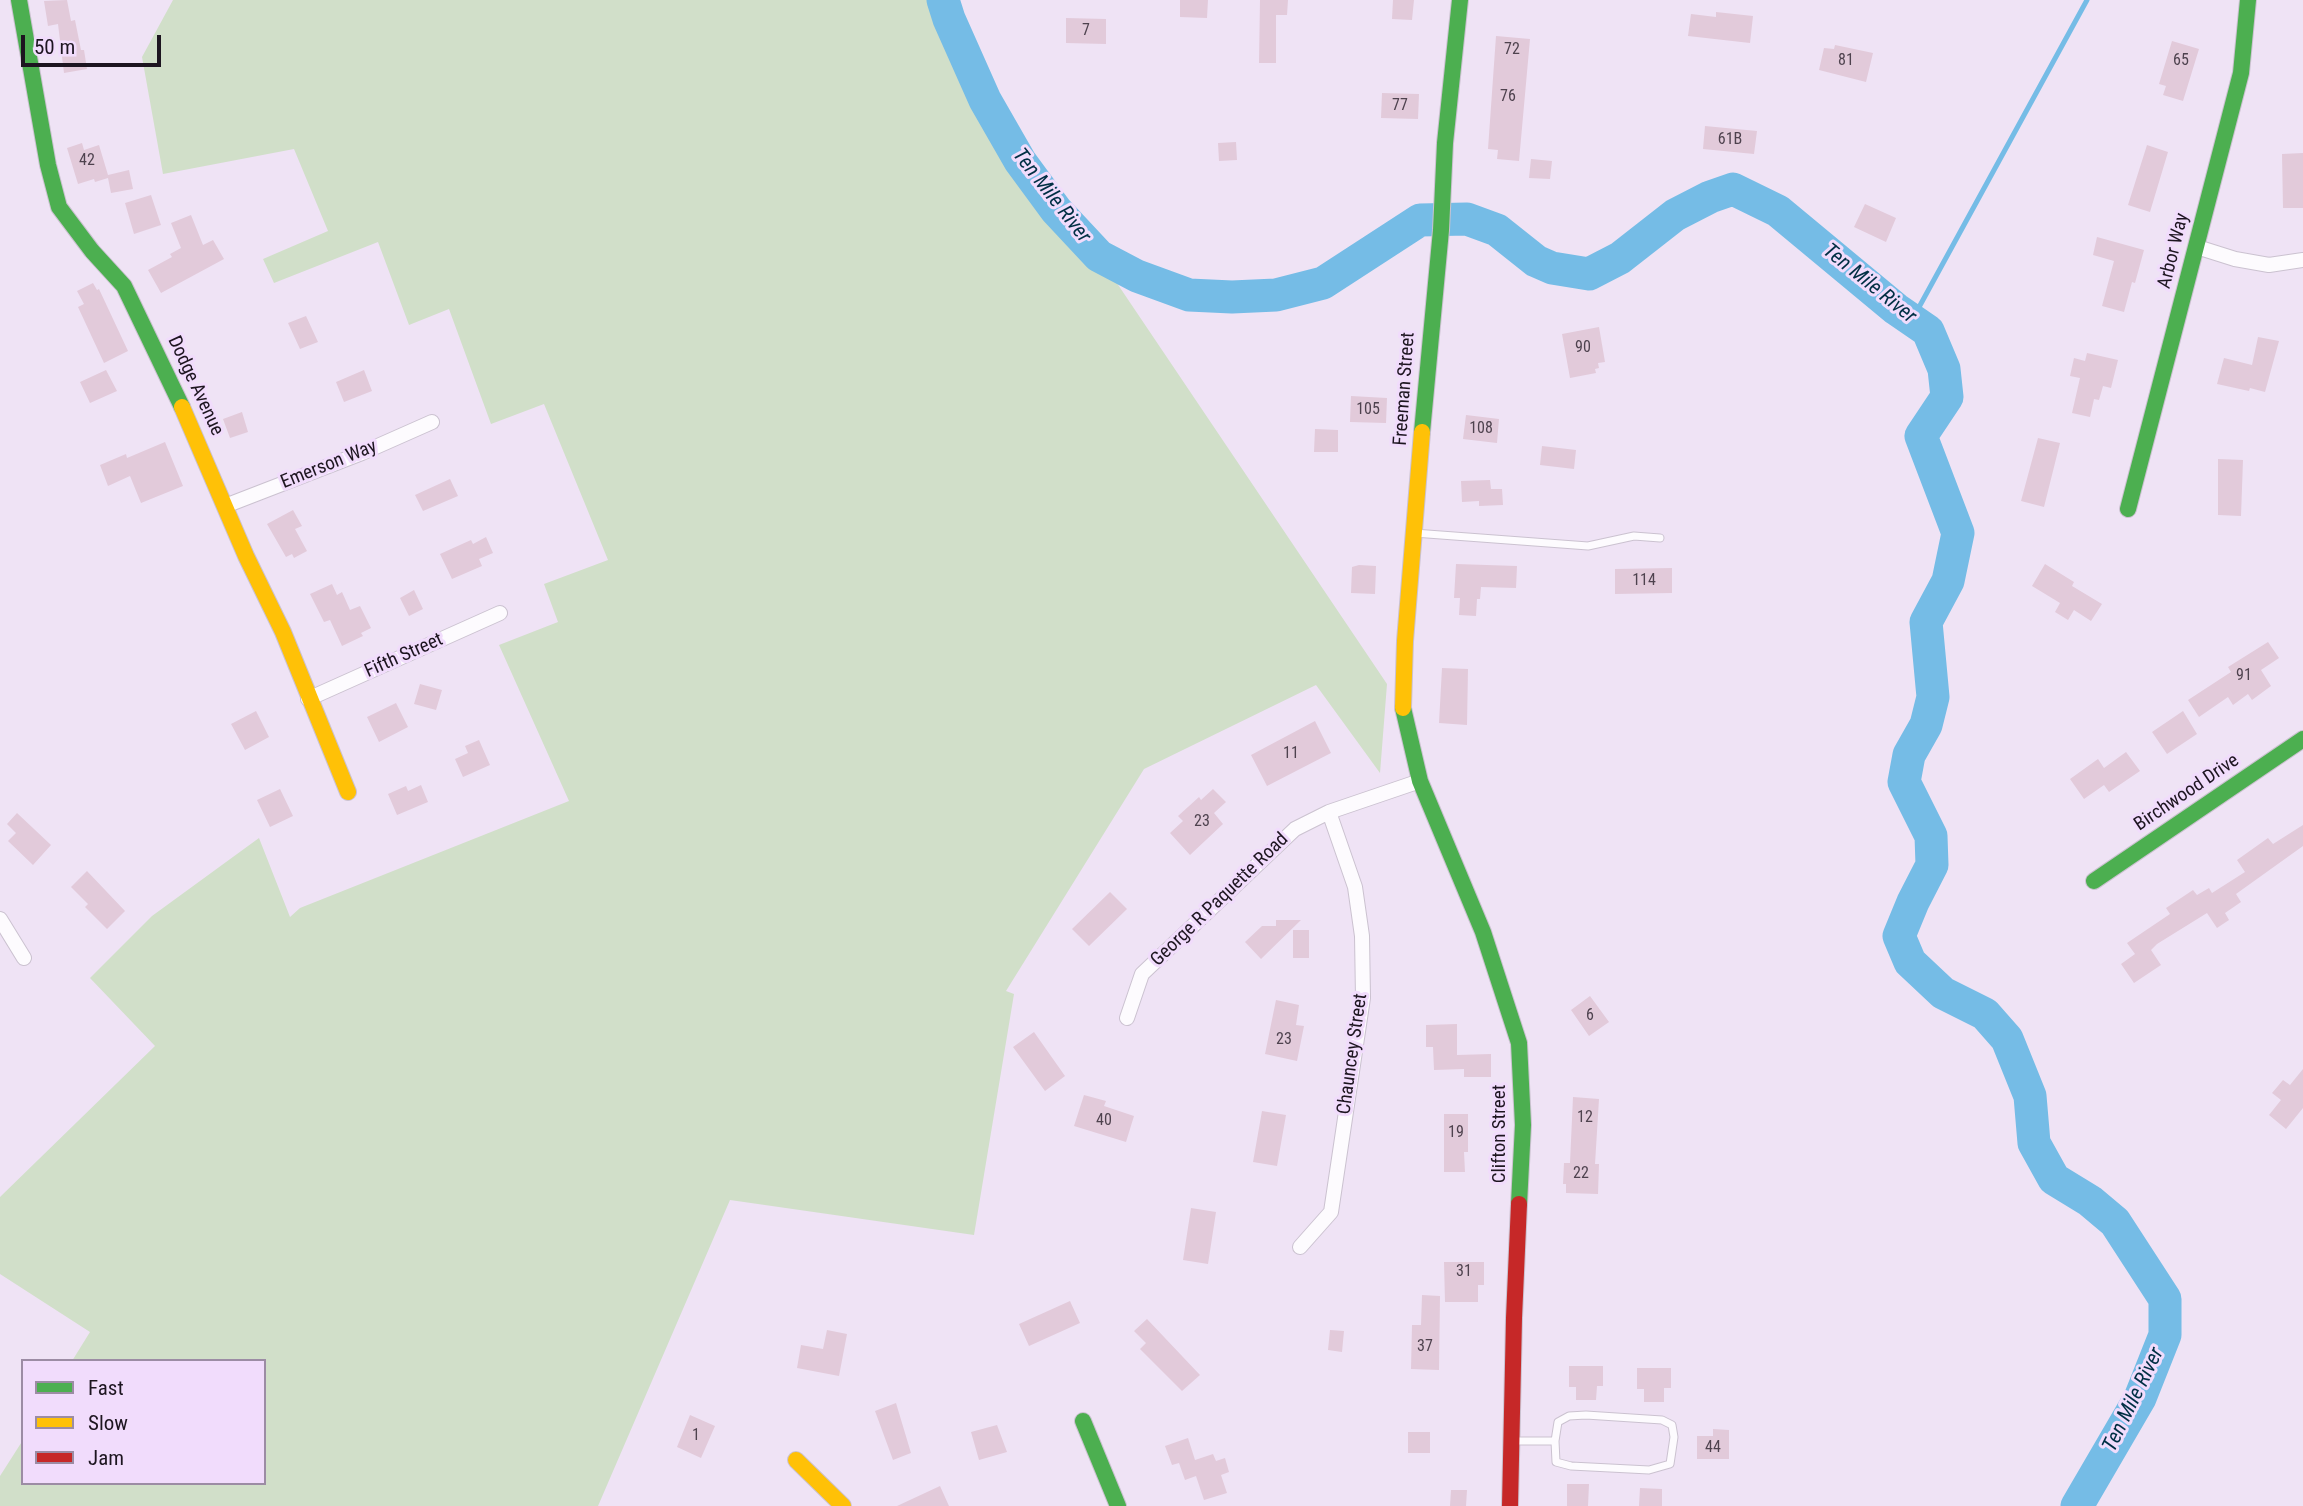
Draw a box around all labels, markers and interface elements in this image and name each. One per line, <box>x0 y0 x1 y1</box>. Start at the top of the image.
scale bar <box>24 21 164 65</box>
house number: 7 <box>1082 21 1090 41</box>
text: 50 m <box>34 35 75 59</box>
house number: 72 <box>1504 40 1520 60</box>
house number: 81 <box>1838 51 1854 71</box>
house number: 65 <box>2173 51 2189 71</box>
house number: 76 <box>1500 87 1516 107</box>
house number: 77 <box>1392 96 1408 116</box>
house number: 61B <box>1718 130 1742 150</box>
water label: Ten Mile River <box>1006 144 1096 248</box>
house number: 42 <box>79 151 95 171</box>
street label: Arbor Way <box>2154 211 2194 291</box>
water label: Ten Mile River <box>1817 239 1921 329</box>
street label: Freeman Street <box>1390 331 1420 447</box>
street label: Dodge Avenue <box>162 333 228 439</box>
house number: 90 <box>1575 338 1591 358</box>
house number: 105 <box>1356 400 1380 420</box>
house number: 108 <box>1469 419 1493 439</box>
street label: Emerson Way <box>278 435 380 495</box>
house number: 114 <box>1632 571 1656 591</box>
street label: Fifth Street <box>361 629 447 683</box>
house number: 91 <box>2236 666 2252 686</box>
house number: 11 <box>1283 744 1299 764</box>
street label: Birchwood Drive <box>2130 750 2244 836</box>
house number: 23 <box>1194 812 1210 832</box>
street label: George R Paquette Road <box>1147 829 1293 971</box>
street label: Chauncey Street <box>1333 992 1373 1116</box>
house number: 6 <box>1586 1006 1594 1026</box>
house number: 23 <box>1276 1030 1292 1050</box>
street label: Clifton Street <box>1489 1085 1511 1183</box>
house number: 12 <box>1577 1108 1593 1128</box>
house number: 40 <box>1096 1111 1112 1131</box>
house number: 19 <box>1448 1123 1464 1143</box>
house number: 22 <box>1573 1164 1589 1184</box>
house number: 31 <box>1456 1262 1472 1282</box>
house number: 37 <box>1417 1337 1433 1357</box>
water label: Ten Mile River <box>2098 1344 2170 1456</box>
legend <box>21 1359 266 1485</box>
text: Fast <box>88 1376 124 1400</box>
text: Slow <box>88 1411 128 1435</box>
house number: 1 <box>692 1426 700 1446</box>
house number: 44 <box>1705 1438 1721 1458</box>
text: Jam <box>88 1446 124 1470</box>

